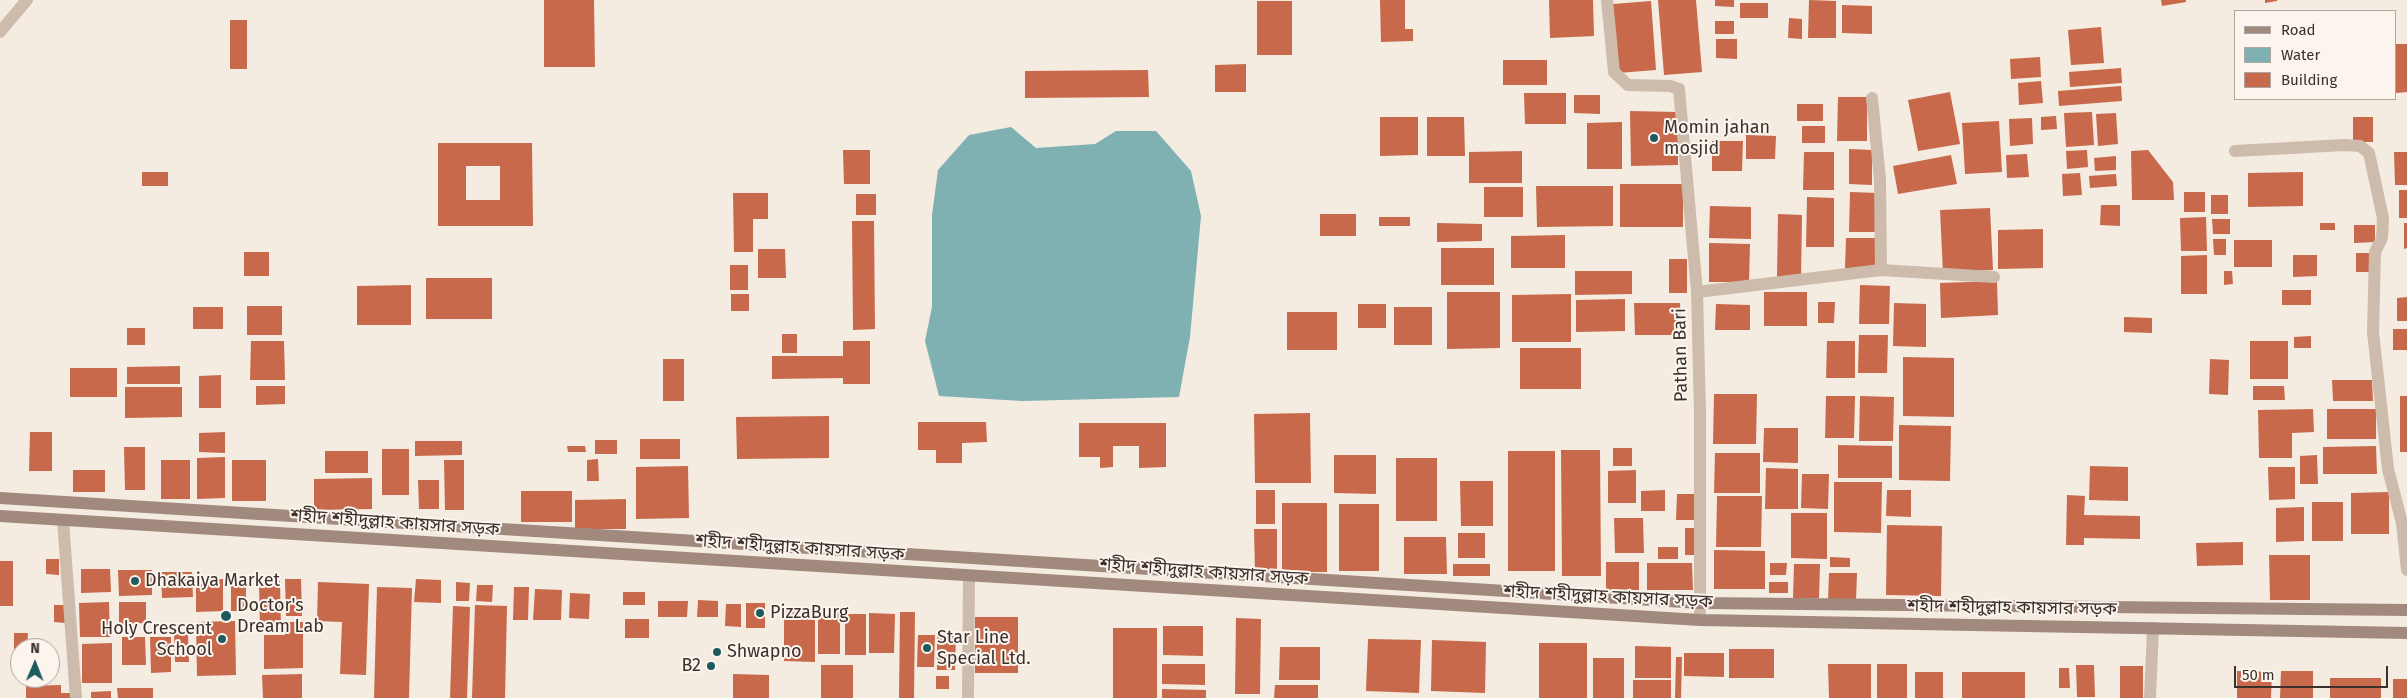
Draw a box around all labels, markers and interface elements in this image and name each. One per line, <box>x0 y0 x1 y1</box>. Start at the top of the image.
legend <box>2234 10 2397 100</box>
text: Road <box>2281 21 2316 39</box>
text: Water <box>2281 46 2320 64</box>
text: Building <box>2281 71 2337 89</box>
place label: Momin jahan mosjid <box>1664 117 1770 160</box>
marker: Momin jahan mosjid <box>1648 132 1660 144</box>
street label: Pathan Bari <box>1669 308 1693 402</box>
street label: শহীদ শহীদুল্লাহ কায়সার সড়ক <box>290 505 500 541</box>
street label: শহীদ শহীদুল্লাহ কায়সার সড়ক <box>695 530 905 566</box>
street label: শহীদ শহীদুল্লাহ কায়সার সড়ক <box>1099 554 1309 590</box>
place label: Dhakaiya Market <box>145 570 280 592</box>
marker: Dhakaiya Market <box>129 575 141 587</box>
street label: শহীদ শহীদুল্লাহ কায়সার সড়ক <box>1503 581 1713 613</box>
place label: Doctor's Dream Lab <box>237 595 324 638</box>
street label: শহীদ শহীদুল্লাহ কায়সার সড়ক <box>1907 595 2117 621</box>
place label: PizzaBurg <box>770 602 848 624</box>
marker: PizzaBurg <box>754 607 766 619</box>
marker: Doctor's Dream Lab <box>219 609 233 623</box>
place label: Holy Crescent School <box>101 618 212 660</box>
place label: Star Line Special Ltd. <box>937 627 1030 670</box>
marker: Holy Crescent School <box>216 633 228 645</box>
north arrow <box>10 638 60 688</box>
text: N <box>30 640 40 657</box>
place label: Shwapno <box>727 641 802 663</box>
marker: Star Line Special Ltd. <box>921 642 933 654</box>
marker: Shwapno <box>711 646 723 658</box>
place label: B2 <box>681 655 701 677</box>
scale bar <box>2237 656 2391 688</box>
marker: B2 <box>705 660 717 672</box>
text: 50 m <box>2242 666 2275 684</box>

